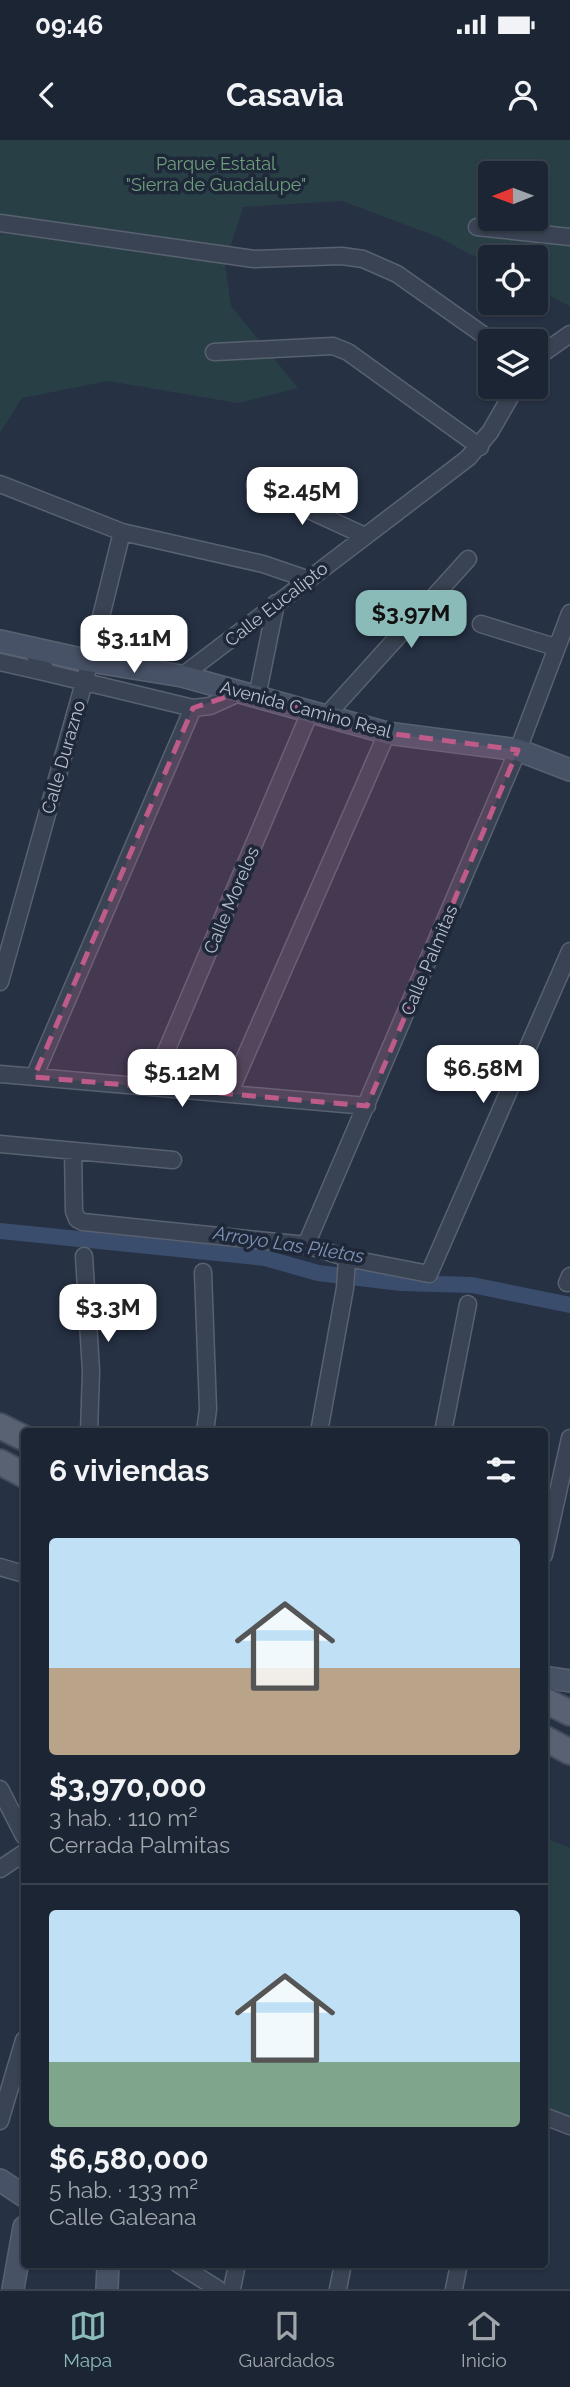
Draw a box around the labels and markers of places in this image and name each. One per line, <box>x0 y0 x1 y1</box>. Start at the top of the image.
pin: $2.45M <box>245 468 359 527</box>
pin: $3.97M <box>354 590 468 650</box>
pin: $3.11M <box>77 616 191 675</box>
pin: $6.58M <box>426 1046 540 1105</box>
pin: $5.12M <box>125 1049 239 1109</box>
pin: $3.3M <box>59 1284 157 1344</box>

